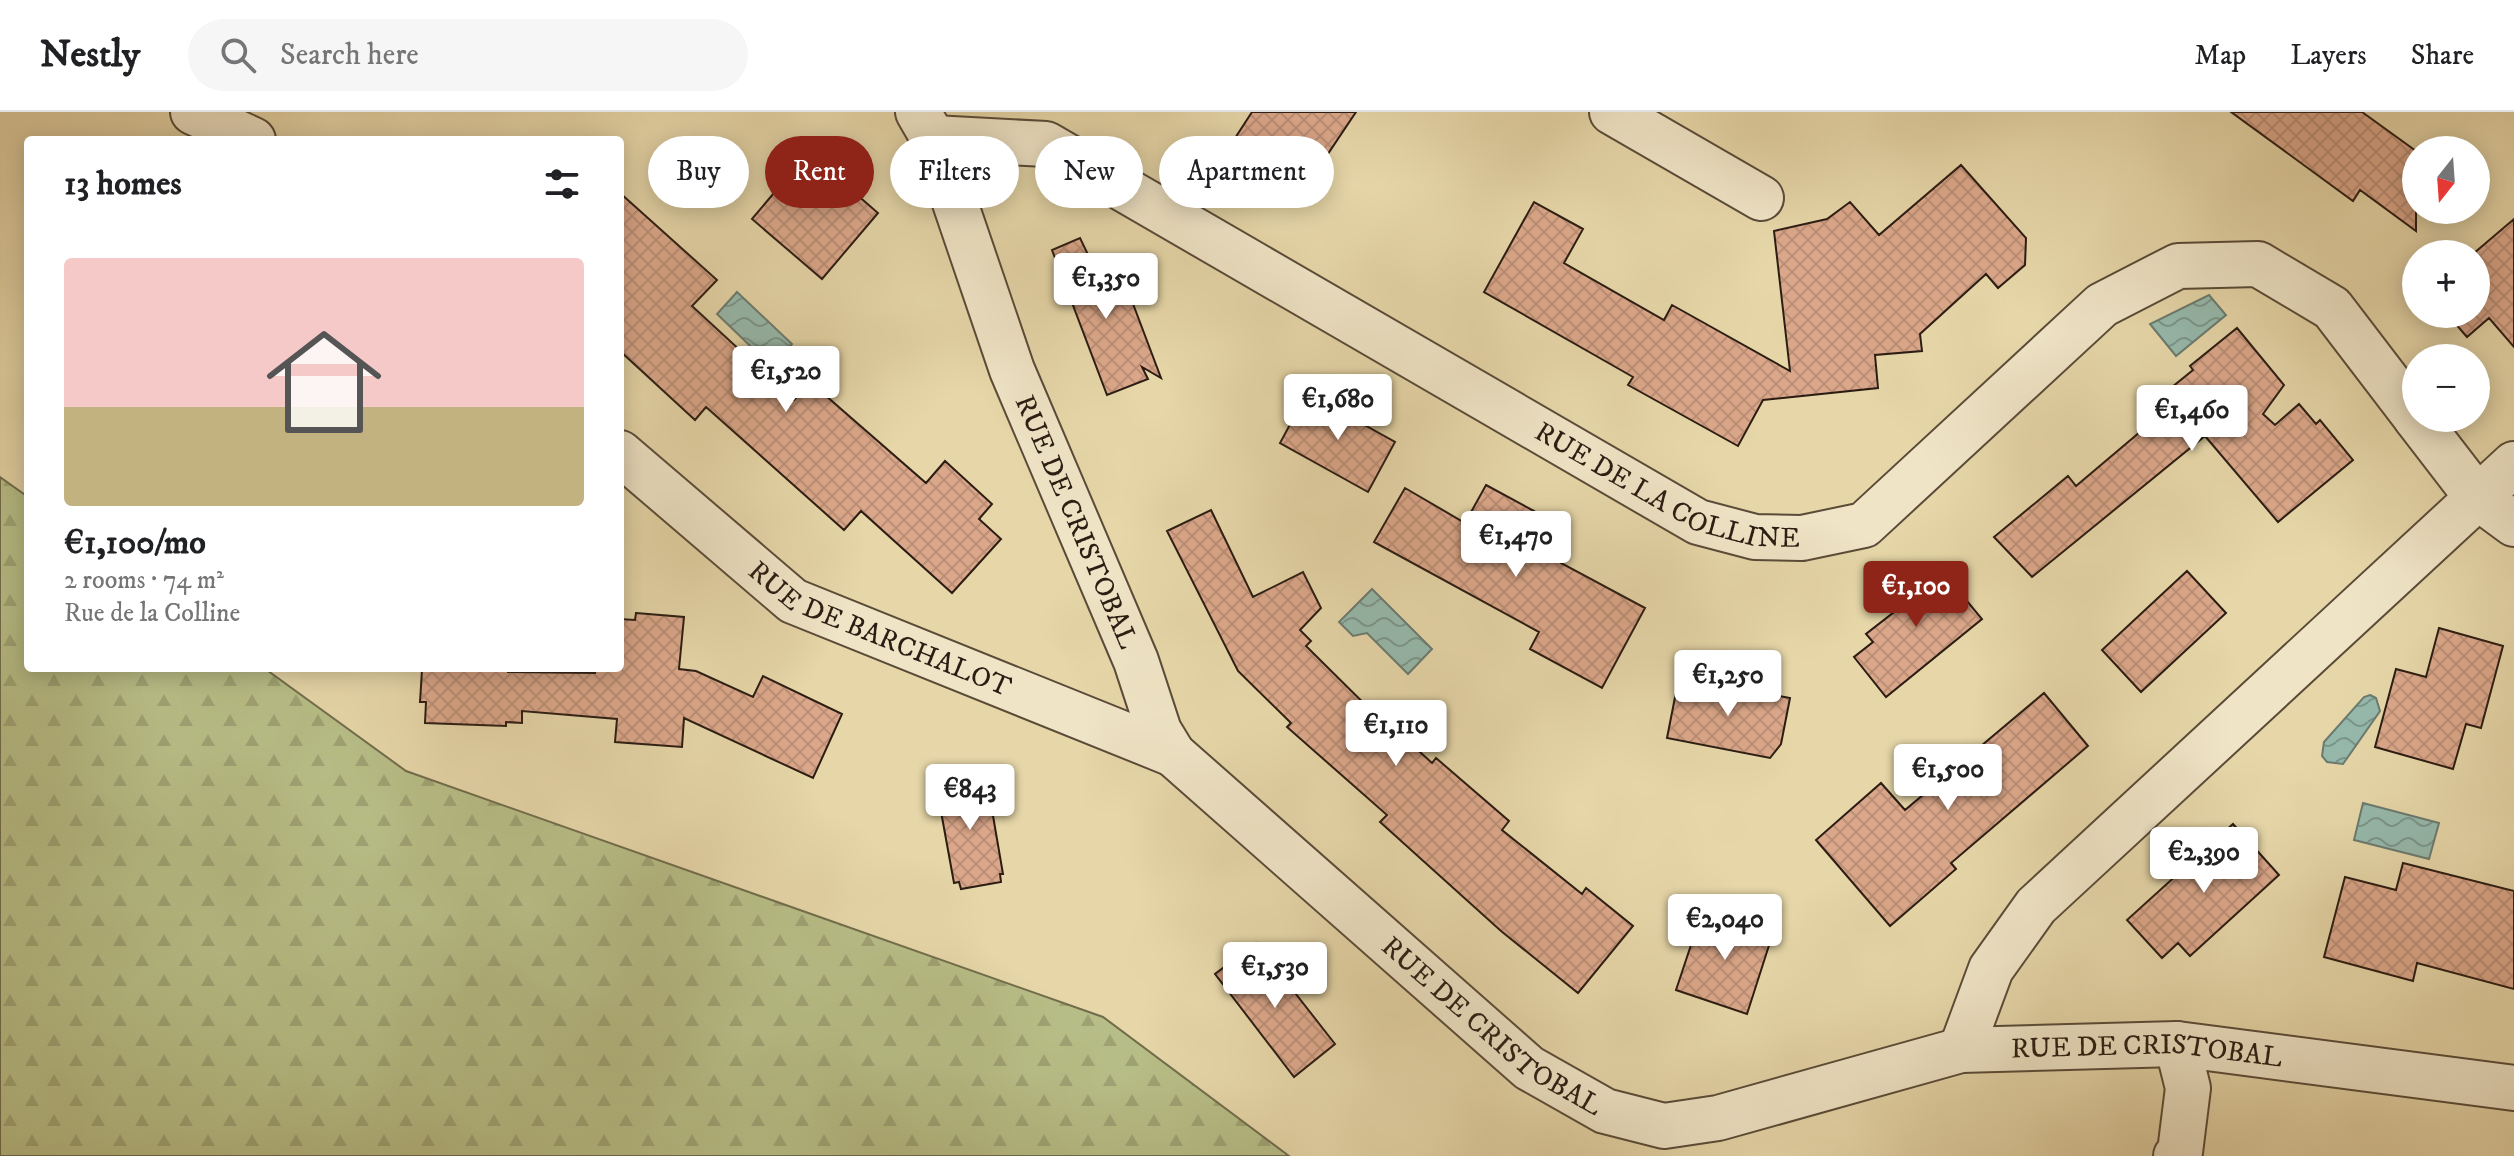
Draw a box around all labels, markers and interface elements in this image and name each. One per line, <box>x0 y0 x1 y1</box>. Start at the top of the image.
search box <box>188 19 748 91</box>
text: Nestly <box>40 31 140 79</box>
icon: search <box>216 33 260 77</box>
text: Search here <box>280 37 419 74</box>
text: Map <box>2195 38 2246 73</box>
text: Layers <box>2290 38 2367 73</box>
text: Share <box>2411 38 2474 73</box>
chip: Buy <box>648 136 749 208</box>
chip: Rent <box>765 136 874 208</box>
chip: Filters <box>890 136 1019 208</box>
chip: New <box>1035 136 1143 208</box>
chip: Apartment <box>1159 136 1334 208</box>
north arrow <box>2402 136 2490 224</box>
map controls <box>2402 136 2490 432</box>
icon: filters <box>540 162 584 206</box>
text: 13 homes <box>64 163 182 205</box>
button: + <box>2402 240 2490 328</box>
pin: €1,350 <box>1041 253 1171 321</box>
text: €1,350 <box>1072 262 1140 295</box>
icon: home <box>252 310 396 454</box>
button: − <box>2402 344 2490 432</box>
pin: €1,520 <box>721 346 851 414</box>
text: €1,520 <box>750 355 822 388</box>
pin: €1,680 <box>1273 374 1403 442</box>
text: €1,680 <box>1302 383 1374 416</box>
pin: €1,460 <box>2127 385 2257 453</box>
street label: RUE DE CRISTOBAL <box>1007 390 1146 654</box>
text: €1,460 <box>2155 394 2229 427</box>
street label: RUE DE LA COLLINE <box>1529 414 1800 555</box>
pin: €1,470 <box>1451 511 1581 579</box>
text: €1,470 <box>1479 520 1553 553</box>
text: €1,100/mo <box>64 522 206 564</box>
street label: RUE DE BARCHALOT <box>741 553 1017 705</box>
pin: €1,100 <box>1851 561 1981 629</box>
text: 2 rooms · 74 m² <box>64 564 224 597</box>
text: €1,100 <box>1881 570 1951 603</box>
text: Rue de la Colline <box>64 597 240 630</box>
pin: €1,250 <box>1663 650 1793 718</box>
text: €1,250 <box>1692 659 1764 692</box>
pin: €1,110 <box>1331 700 1461 768</box>
text: €1,110 <box>1364 709 1428 742</box>
pin: €1,500 <box>1883 744 2013 812</box>
text: €1,500 <box>1912 753 1984 786</box>
pin: €843 <box>923 764 1017 832</box>
text: €843 <box>944 773 996 806</box>
pin: €2,390 <box>2139 827 2269 895</box>
text: €2,390 <box>2168 836 2240 869</box>
pin: €2,040 <box>1660 894 1790 962</box>
text: €2,040 <box>1686 903 1764 936</box>
street label: RUE DE CRISTOBAL <box>1374 929 1608 1123</box>
pin: €1,530 <box>1210 942 1340 1010</box>
text: €1,530 <box>1241 951 1309 984</box>
street label: RUE DE CRISTOBAL <box>2011 1026 2284 1075</box>

